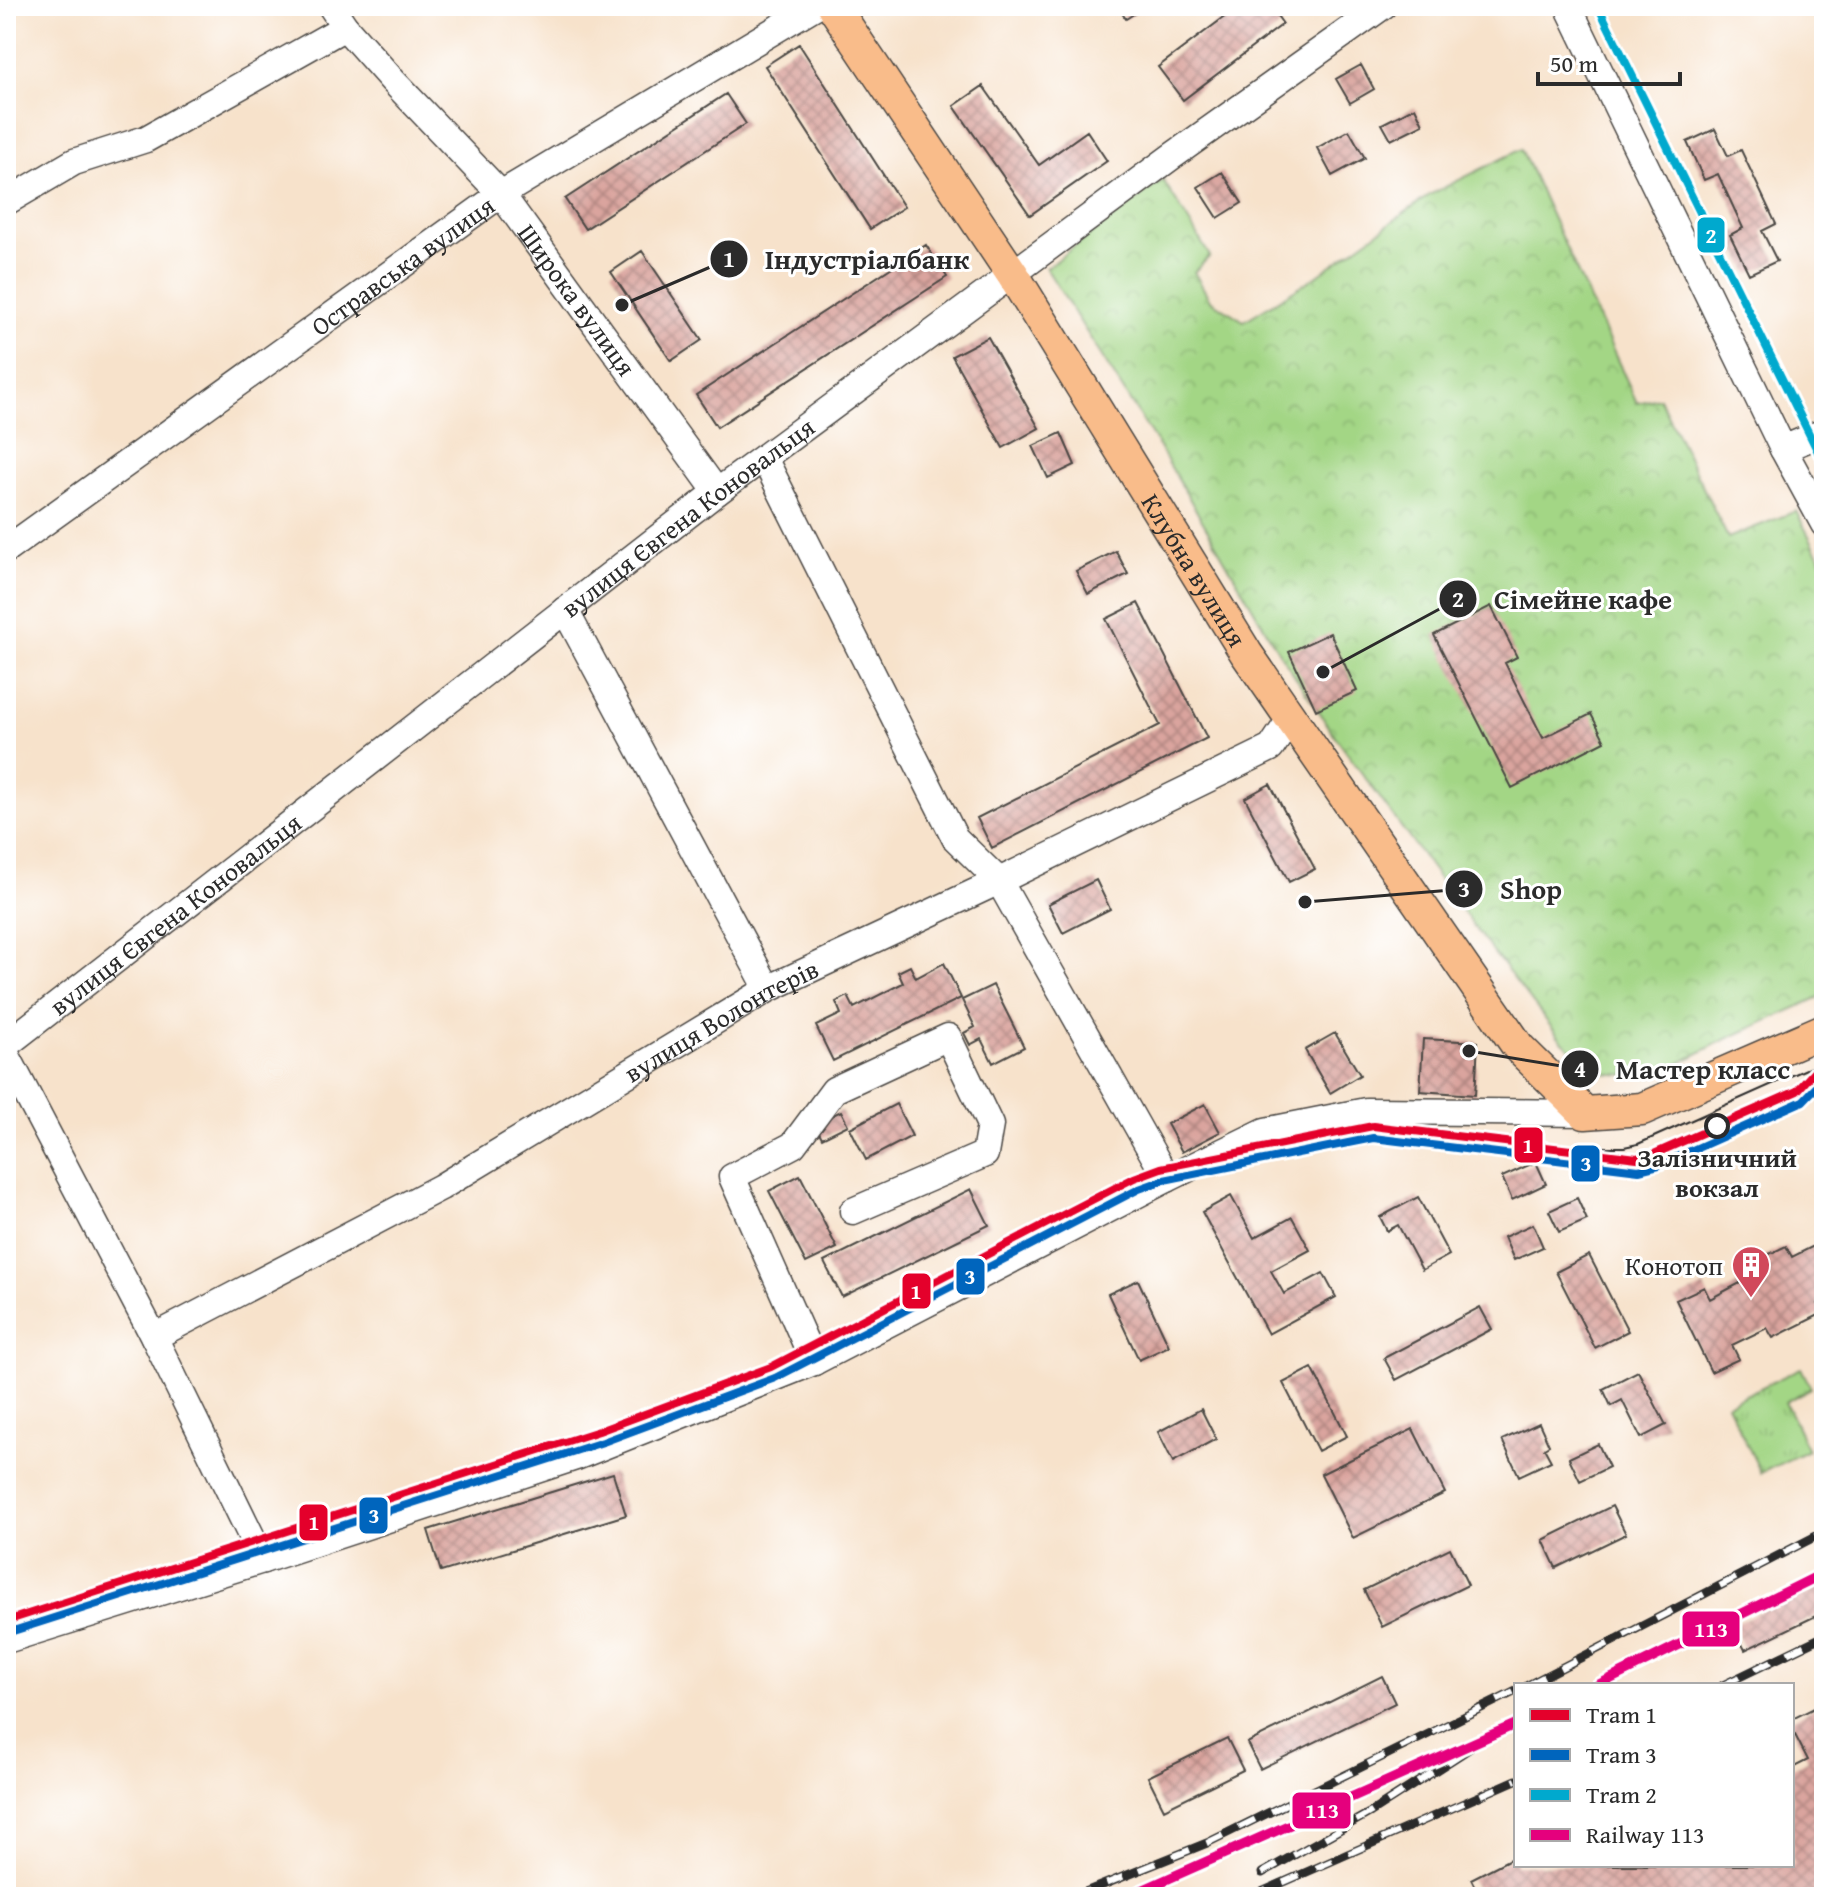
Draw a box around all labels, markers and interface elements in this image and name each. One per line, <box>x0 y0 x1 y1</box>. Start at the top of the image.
scale bar <box>1538 36 1680 86</box>
text: 50 m <box>1550 46 1598 81</box>
street label: Остравська вулиця <box>302 186 502 345</box>
street label: Широка вулиця <box>509 215 646 384</box>
line badge: 2 <box>1696 216 1726 254</box>
text: 2 <box>1705 219 1717 251</box>
callout: Індустріалбанк <box>709 233 985 285</box>
text: Індустріалбанк <box>765 238 970 279</box>
text: 1 <box>723 241 735 276</box>
street label: вулиця Євгена Коновальця <box>552 407 822 626</box>
street label: Клубна вулиця <box>1133 486 1257 654</box>
callout: Сімейне кафе <box>1438 573 1688 625</box>
text: Сімейне кафе <box>1494 578 1672 619</box>
text: 2 <box>1452 581 1464 616</box>
street label: вулиця Євгена Коновальця <box>41 803 309 1024</box>
callout: Shop <box>1444 863 1578 915</box>
text: Shop <box>1500 868 1562 909</box>
text: 3 <box>1458 871 1470 906</box>
street label: вулиця Волонтерів <box>616 949 825 1091</box>
callout: Мастер класс <box>1560 1043 1806 1095</box>
text: Мастер класс <box>1616 1048 1790 1089</box>
text: 4 <box>1574 1051 1586 1086</box>
marker: Залізничний вокзал <box>1705 1114 1729 1138</box>
line badge: 1 <box>1513 1126 1544 1164</box>
text: 1 <box>1522 1129 1534 1161</box>
place label: Залізничний вокзал <box>1637 1138 1797 1207</box>
line badge: 3 <box>1570 1144 1601 1183</box>
text: 3 <box>1580 1147 1592 1179</box>
building icon: Конотоп <box>1730 1244 1772 1299</box>
place label: Конотоп <box>1625 1246 1723 1285</box>
line badge: 3 <box>955 1257 986 1296</box>
text: 3 <box>964 1260 976 1292</box>
line badge: 1 <box>901 1272 932 1310</box>
text: 1 <box>910 1275 922 1307</box>
line badge: 3 <box>358 1496 389 1535</box>
text: 3 <box>368 1499 380 1531</box>
line badge: 1 <box>298 1503 329 1542</box>
text: 1 <box>308 1506 320 1538</box>
line badge: 113 <box>1681 1610 1741 1648</box>
text: 113 <box>1694 1613 1728 1645</box>
legend <box>1514 1683 1794 1867</box>
text: Tram 1 <box>1586 1697 1657 1732</box>
text: Tram 3 <box>1586 1737 1657 1772</box>
text: Tram 2 <box>1586 1777 1657 1812</box>
line badge: 113 <box>1291 1791 1352 1830</box>
text: 113 <box>1305 1794 1339 1826</box>
text: Railway 113 <box>1586 1817 1705 1852</box>

